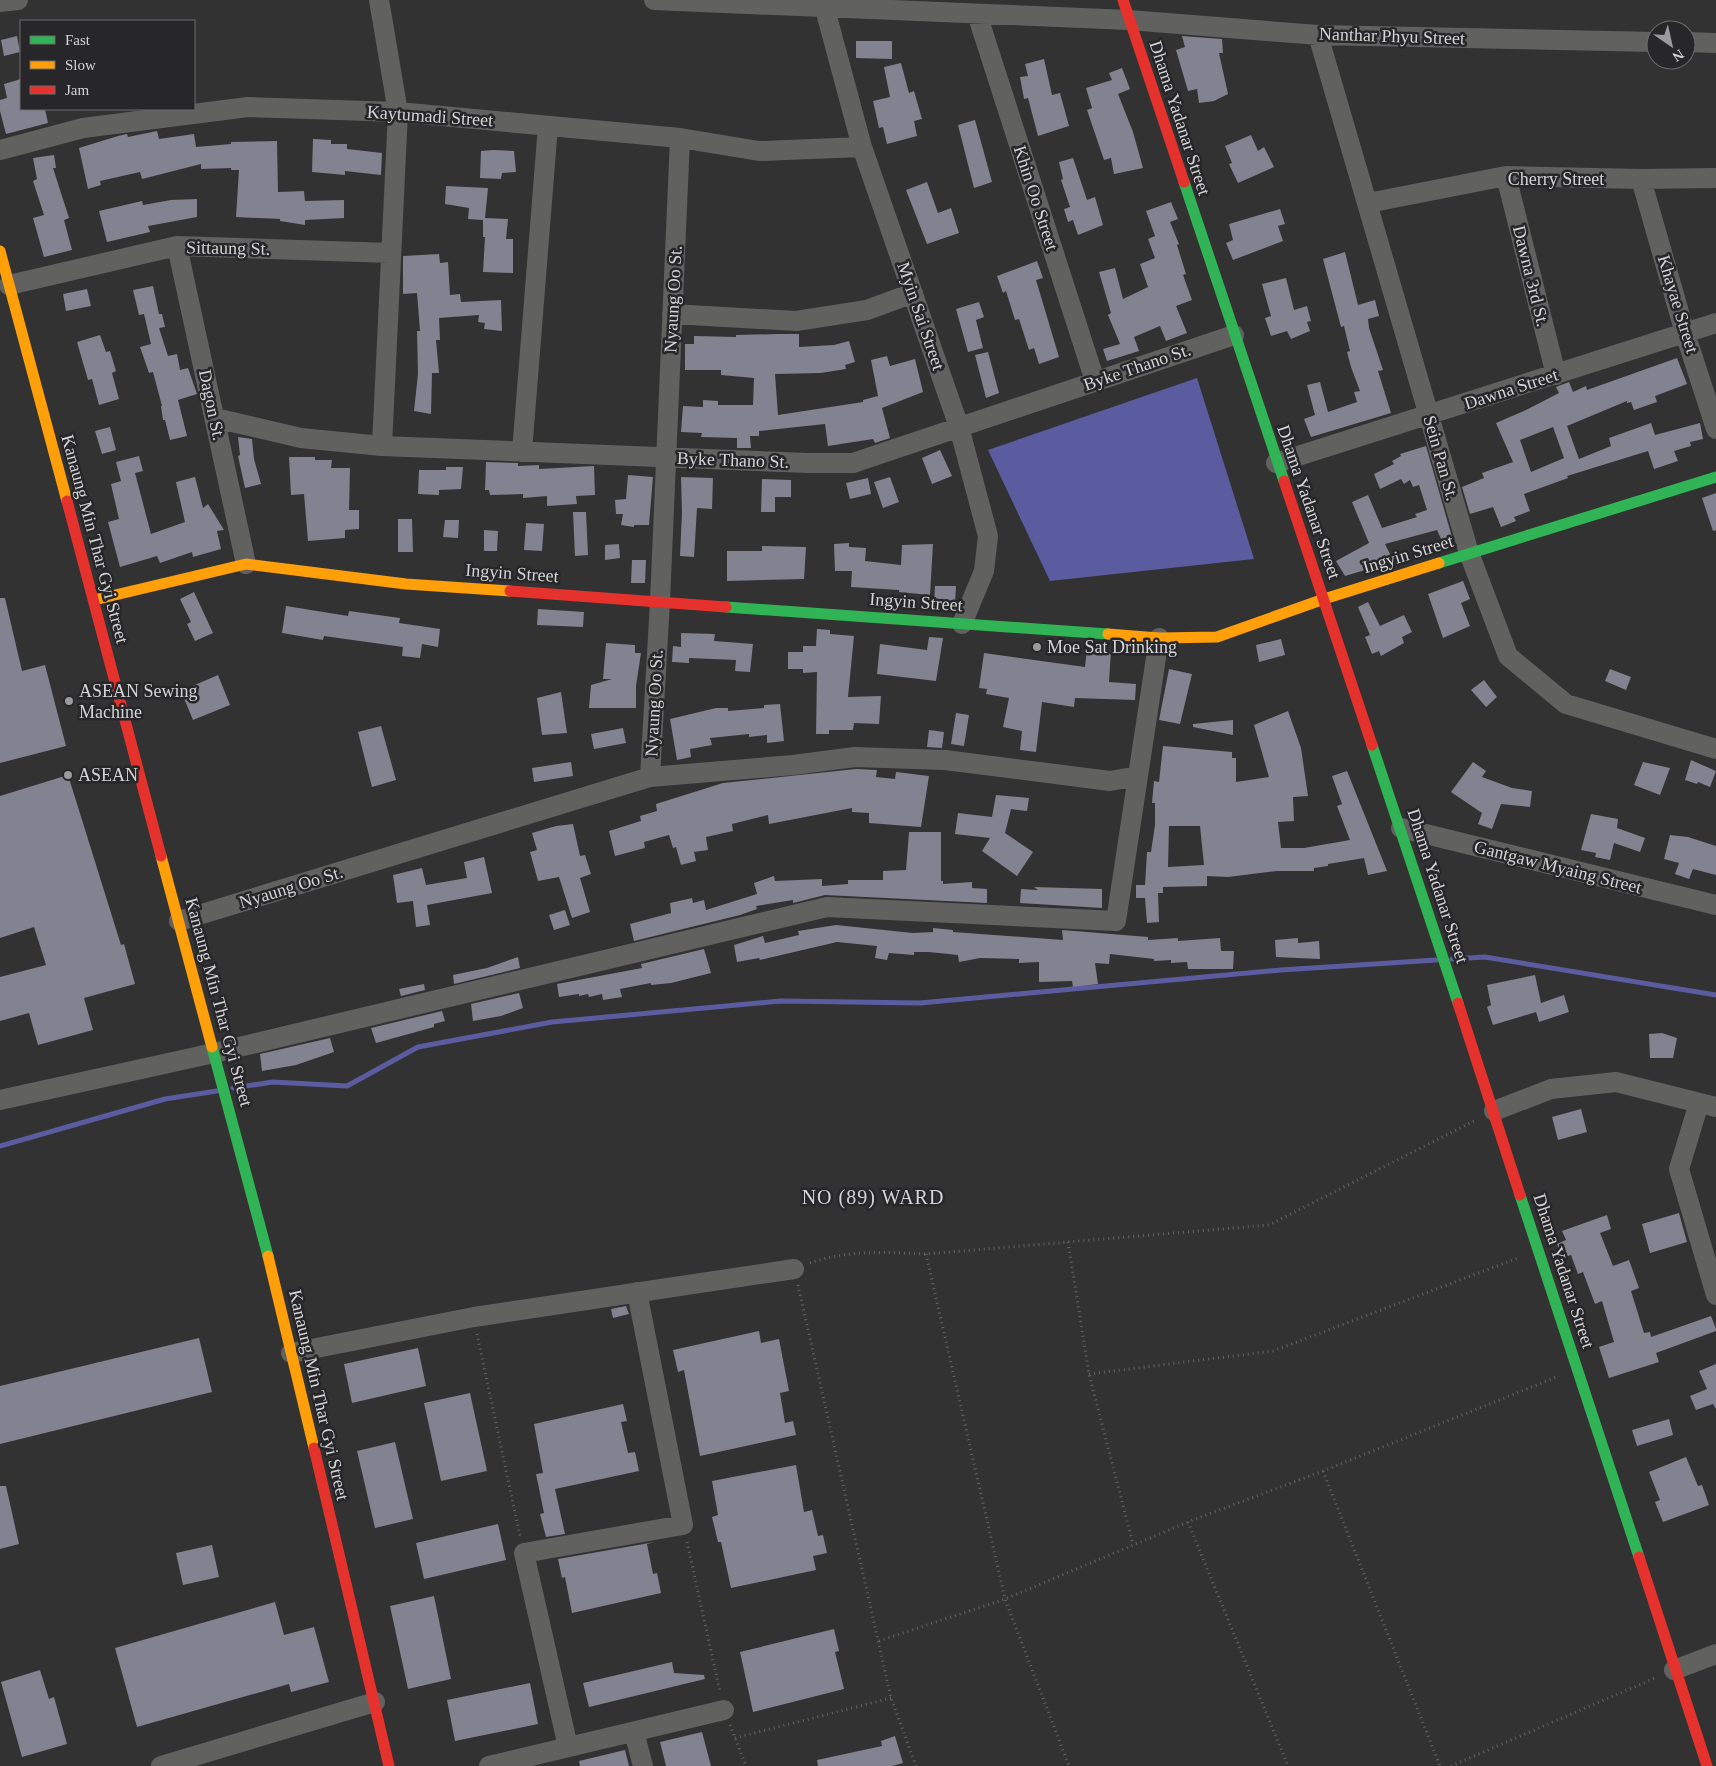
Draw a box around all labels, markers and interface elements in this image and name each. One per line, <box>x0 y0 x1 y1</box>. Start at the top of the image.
legend <box>20 20 195 110</box>
north arrow <box>1646 20 1696 70</box>
street label: Nanthar Phyu Street <box>1319 23 1465 49</box>
text: Fast <box>65 32 91 48</box>
street label: Dhama Yadanar Street <box>1146 38 1214 198</box>
text: N <box>1670 46 1686 64</box>
text: Slow <box>65 57 96 73</box>
text: Jam <box>65 82 89 98</box>
street label: Kaytumadi Street <box>366 102 494 130</box>
street label: Khin Oo Street <box>1010 143 1062 253</box>
street label: Cherry Street <box>1508 169 1604 189</box>
street label: Dawna 3rd St. <box>1509 223 1553 329</box>
street label: Sittaung St. <box>186 237 270 259</box>
street label: Nyaung Oo St. <box>660 245 686 353</box>
street label: Khayae Street <box>1654 253 1702 355</box>
street label: Myin Sai Street <box>893 259 949 373</box>
street label: Byke Thano St. <box>1081 339 1193 395</box>
street label: Dawna Street <box>1462 364 1560 414</box>
street label: Dagon St. <box>195 368 229 442</box>
street label: Sein Pan St. <box>1419 413 1463 503</box>
street label: Dhama Yadanar Street <box>1273 422 1345 582</box>
street label: Kanaung Min Thar Gyi Street <box>57 432 133 646</box>
street label: Byke Thano St. <box>677 448 789 472</box>
street label: Ingyin Street <box>1360 531 1456 577</box>
street label: Ingyin Street <box>465 560 559 586</box>
street label: Ingyin Street <box>869 589 963 615</box>
place label: Moe Sat Drinking <box>1047 637 1177 657</box>
marker: Moe Sat Drinking <box>1031 641 1043 653</box>
street label: Nyaung Oo St. <box>641 649 667 757</box>
place label: ASEAN Sewing Machine <box>79 681 198 722</box>
marker: ASEAN Sewing Machine <box>63 695 75 707</box>
place label: ASEAN <box>78 765 138 785</box>
marker: ASEAN <box>62 769 74 781</box>
street label: Dhama Yadanar Street <box>1404 806 1472 966</box>
street label: Gantgaw Myaing Street <box>1472 836 1644 898</box>
street label: Nyaung Oo St. <box>237 862 345 912</box>
street label: Kanaung Min Thar Gyi Street <box>181 895 257 1109</box>
district label: NO (89) WARD <box>802 1186 944 1209</box>
street label: Dhama Yadanar Street <box>1530 1191 1598 1351</box>
street label: Kanaung Min Thar Gyi Street <box>285 1288 353 1502</box>

